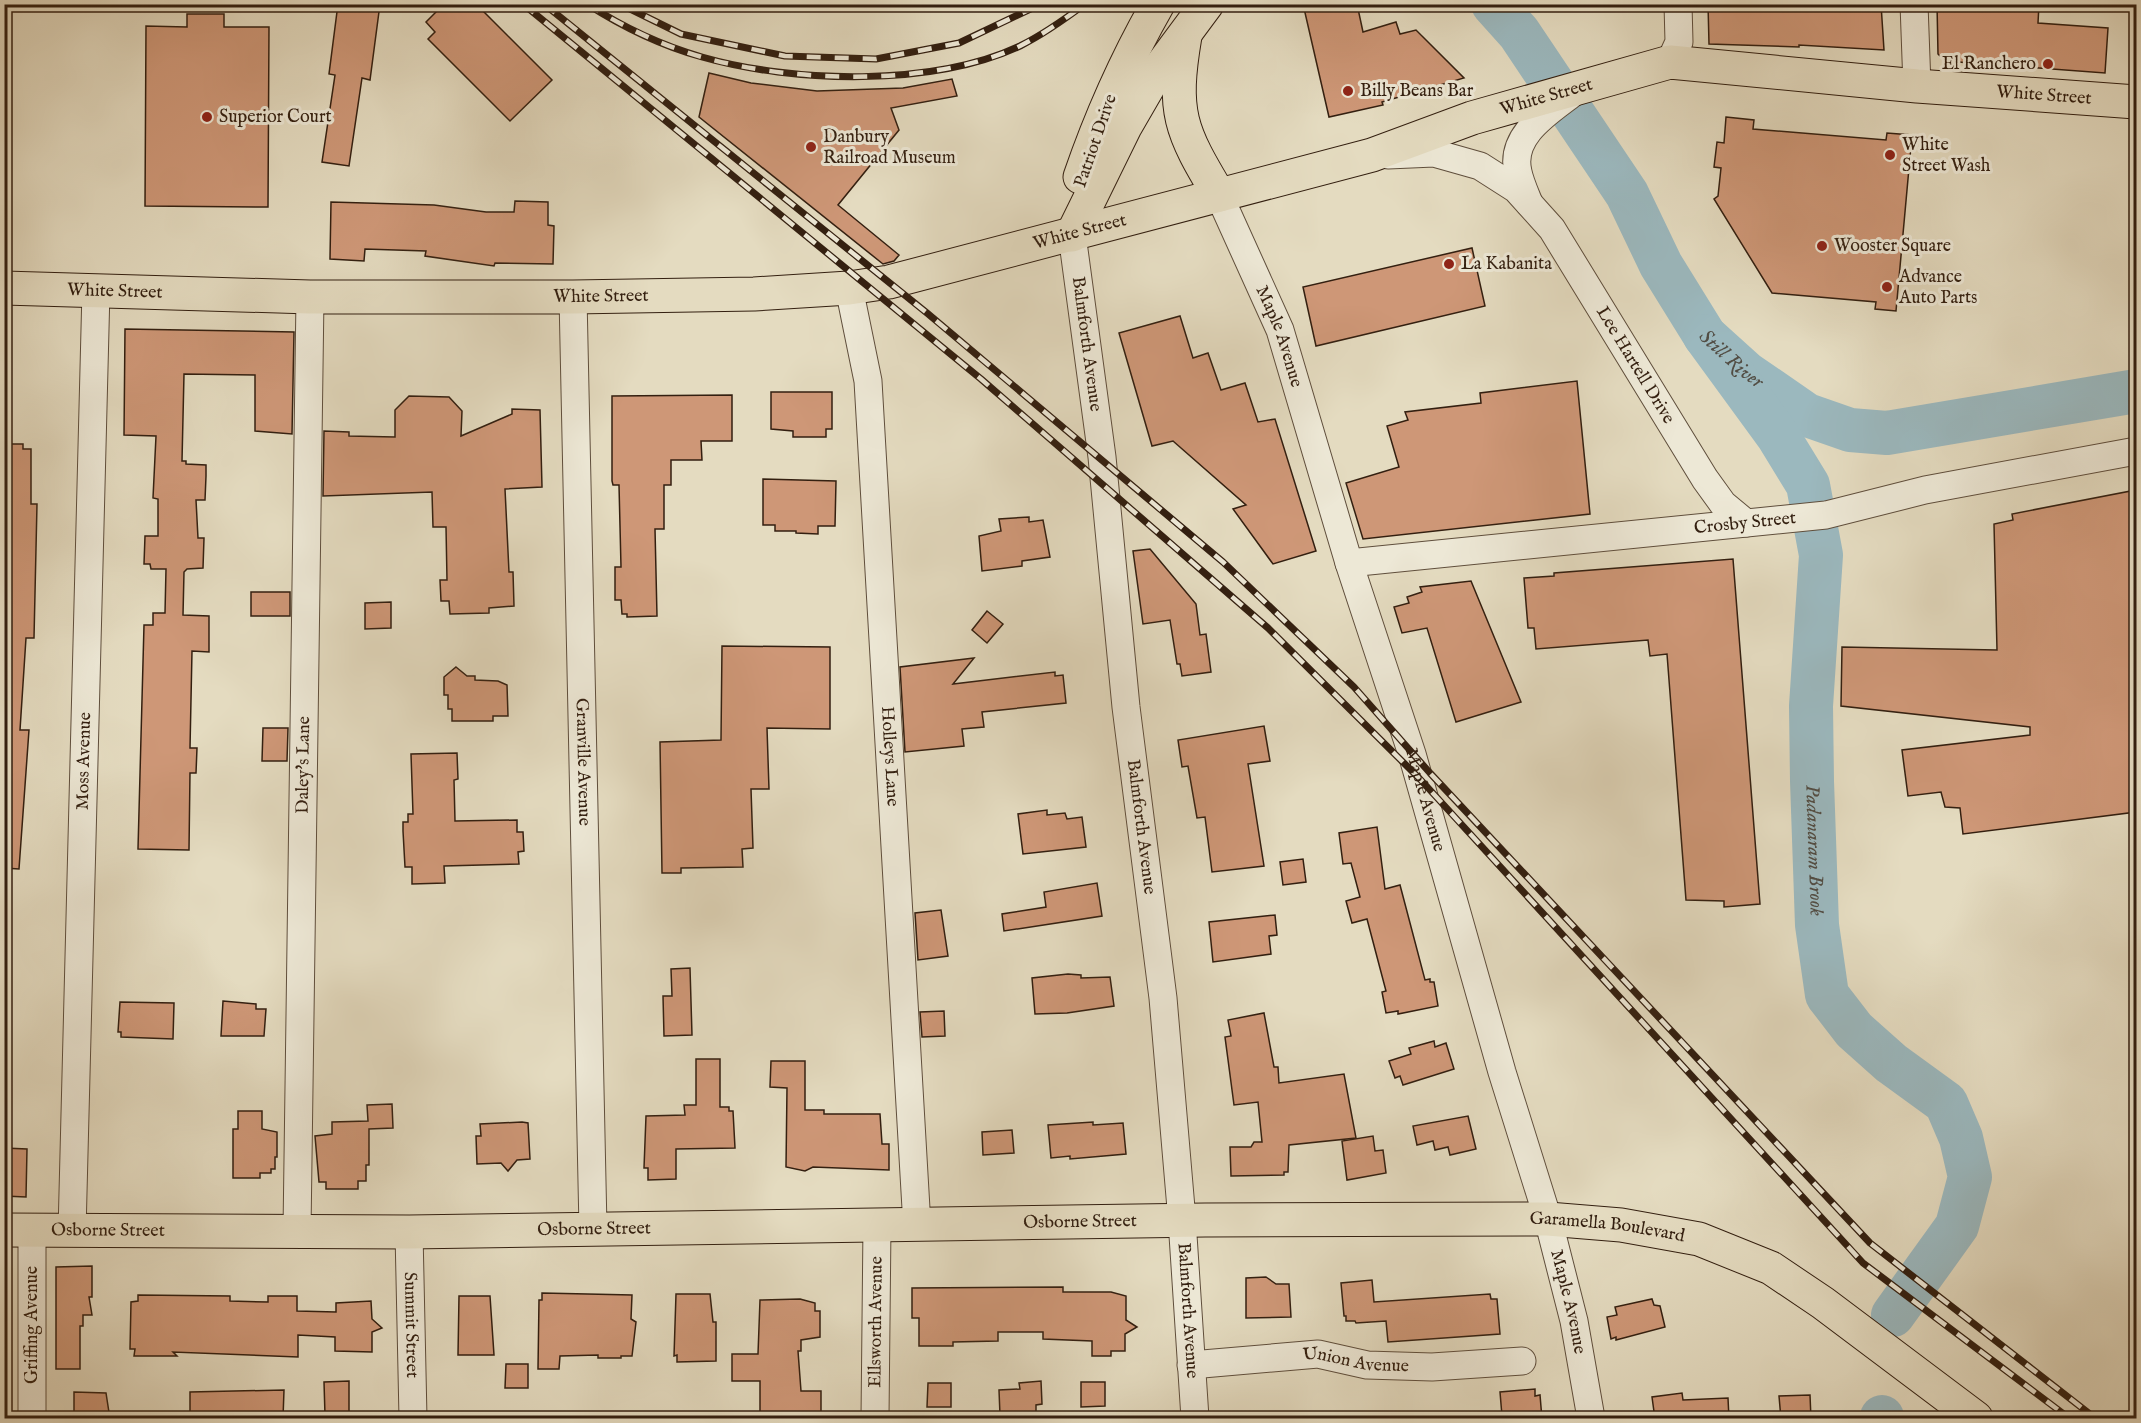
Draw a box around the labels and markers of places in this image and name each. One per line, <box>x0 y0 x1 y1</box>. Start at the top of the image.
place label: El Ranchero <box>1942 53 2036 76</box>
marker: El Ranchero <box>2041 57 2055 71</box>
place label: Billy Beans Bar <box>1360 80 1474 103</box>
marker: Billy Beans Bar <box>1341 84 1355 98</box>
place label: Superior Court <box>219 106 332 129</box>
marker: Superior Court <box>200 110 214 124</box>
place label: Danbury Railroad Museum <box>823 126 956 170</box>
place label: White Street Wash <box>1902 134 1991 178</box>
marker: Danbury Railroad Museum <box>804 140 818 154</box>
marker: White Street Wash <box>1883 148 1897 162</box>
place label: Wooster Square <box>1834 235 1951 258</box>
marker: Wooster Square <box>1815 239 1829 253</box>
place label: La Kabanita <box>1461 253 1552 276</box>
marker: La Kabanita <box>1442 257 1456 271</box>
place label: Advance Auto Parts <box>1898 266 1977 310</box>
marker: Advance Auto Parts <box>1880 280 1894 294</box>

